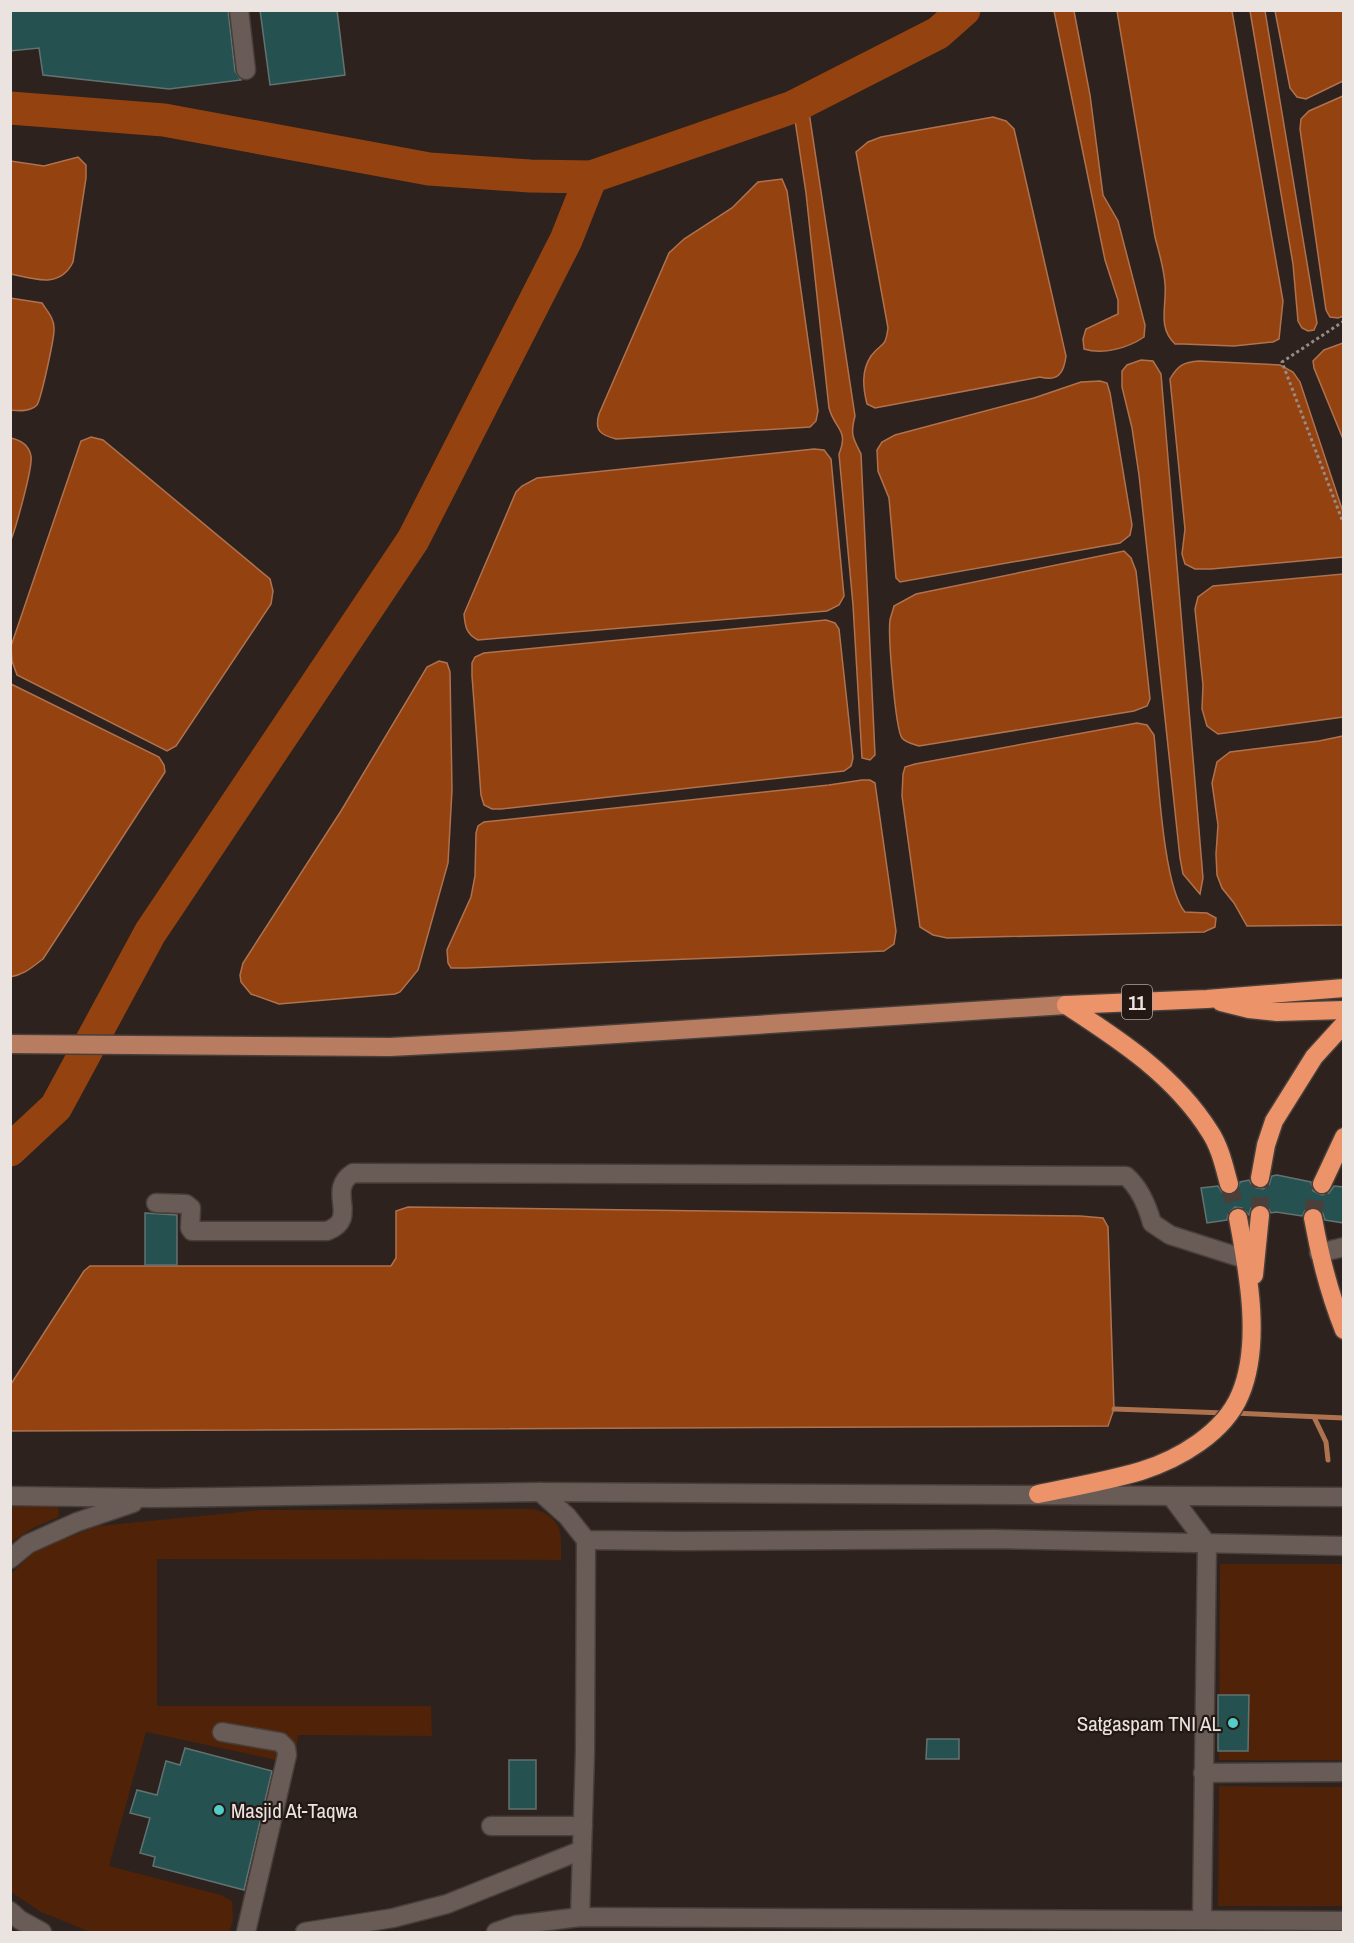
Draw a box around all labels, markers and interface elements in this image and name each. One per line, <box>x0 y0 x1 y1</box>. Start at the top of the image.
road number: 11 <box>1122 985 1152 1019</box>
place label: Satgaspam TNI AL <box>1077 1709 1221 1738</box>
marker: Satgaspam TNI AL <box>1226 1716 1240 1730</box>
place label: Masjid At-Taqwa <box>231 1796 358 1825</box>
marker: Masjid At-Taqwa <box>212 1803 226 1817</box>

